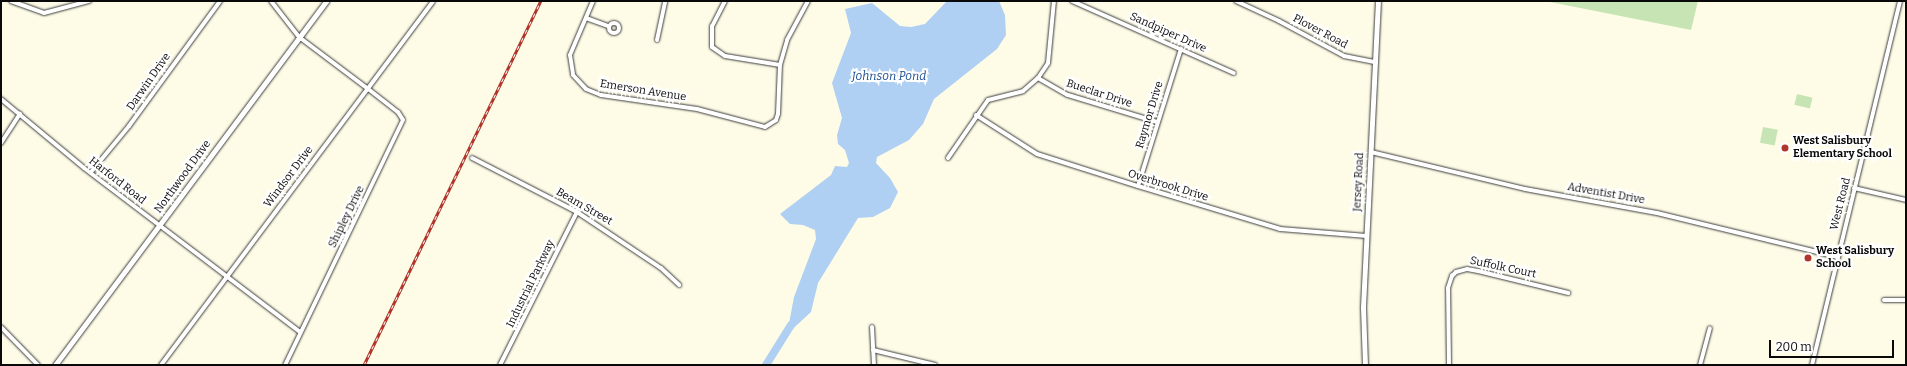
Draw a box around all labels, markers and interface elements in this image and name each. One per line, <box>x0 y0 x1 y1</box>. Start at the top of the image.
street label: Sandpiper Drive <box>1128 10 1208 56</box>
street label: Plover Road <box>1290 12 1350 52</box>
street label: Darwin Drive <box>124 51 174 113</box>
water label: Johnson Pond <box>852 70 926 84</box>
street label: Bueclar Drive <box>1064 77 1134 111</box>
street label: Emerson Avenue <box>599 78 687 104</box>
street label: Raymor Drive <box>1134 80 1166 150</box>
place label: West Salisbury Elementary School <box>1793 135 1892 161</box>
street label: Northwood Drive <box>152 138 214 216</box>
marker: West Salisbury Elementary School <box>1780 143 1790 153</box>
street label: Windsor Drive <box>262 144 316 210</box>
street label: Jersey Road <box>1351 152 1367 212</box>
street label: Harford Road <box>86 155 148 207</box>
street label: Overbrook Drive <box>1126 167 1210 205</box>
street label: West Road <box>1828 176 1854 232</box>
street label: Adventist Drive <box>1566 181 1646 207</box>
street label: Shipley Drive <box>326 184 368 250</box>
street label: Beam Street <box>554 186 614 228</box>
street label: Industrial Parkway <box>504 238 558 330</box>
place label: West Salisbury School <box>1816 245 1894 271</box>
marker: West Salisbury School <box>1803 253 1813 263</box>
street label: Suffolk Court <box>1469 255 1537 281</box>
scale bar <box>1771 332 1896 358</box>
text: 200 m <box>1776 340 1812 354</box>

